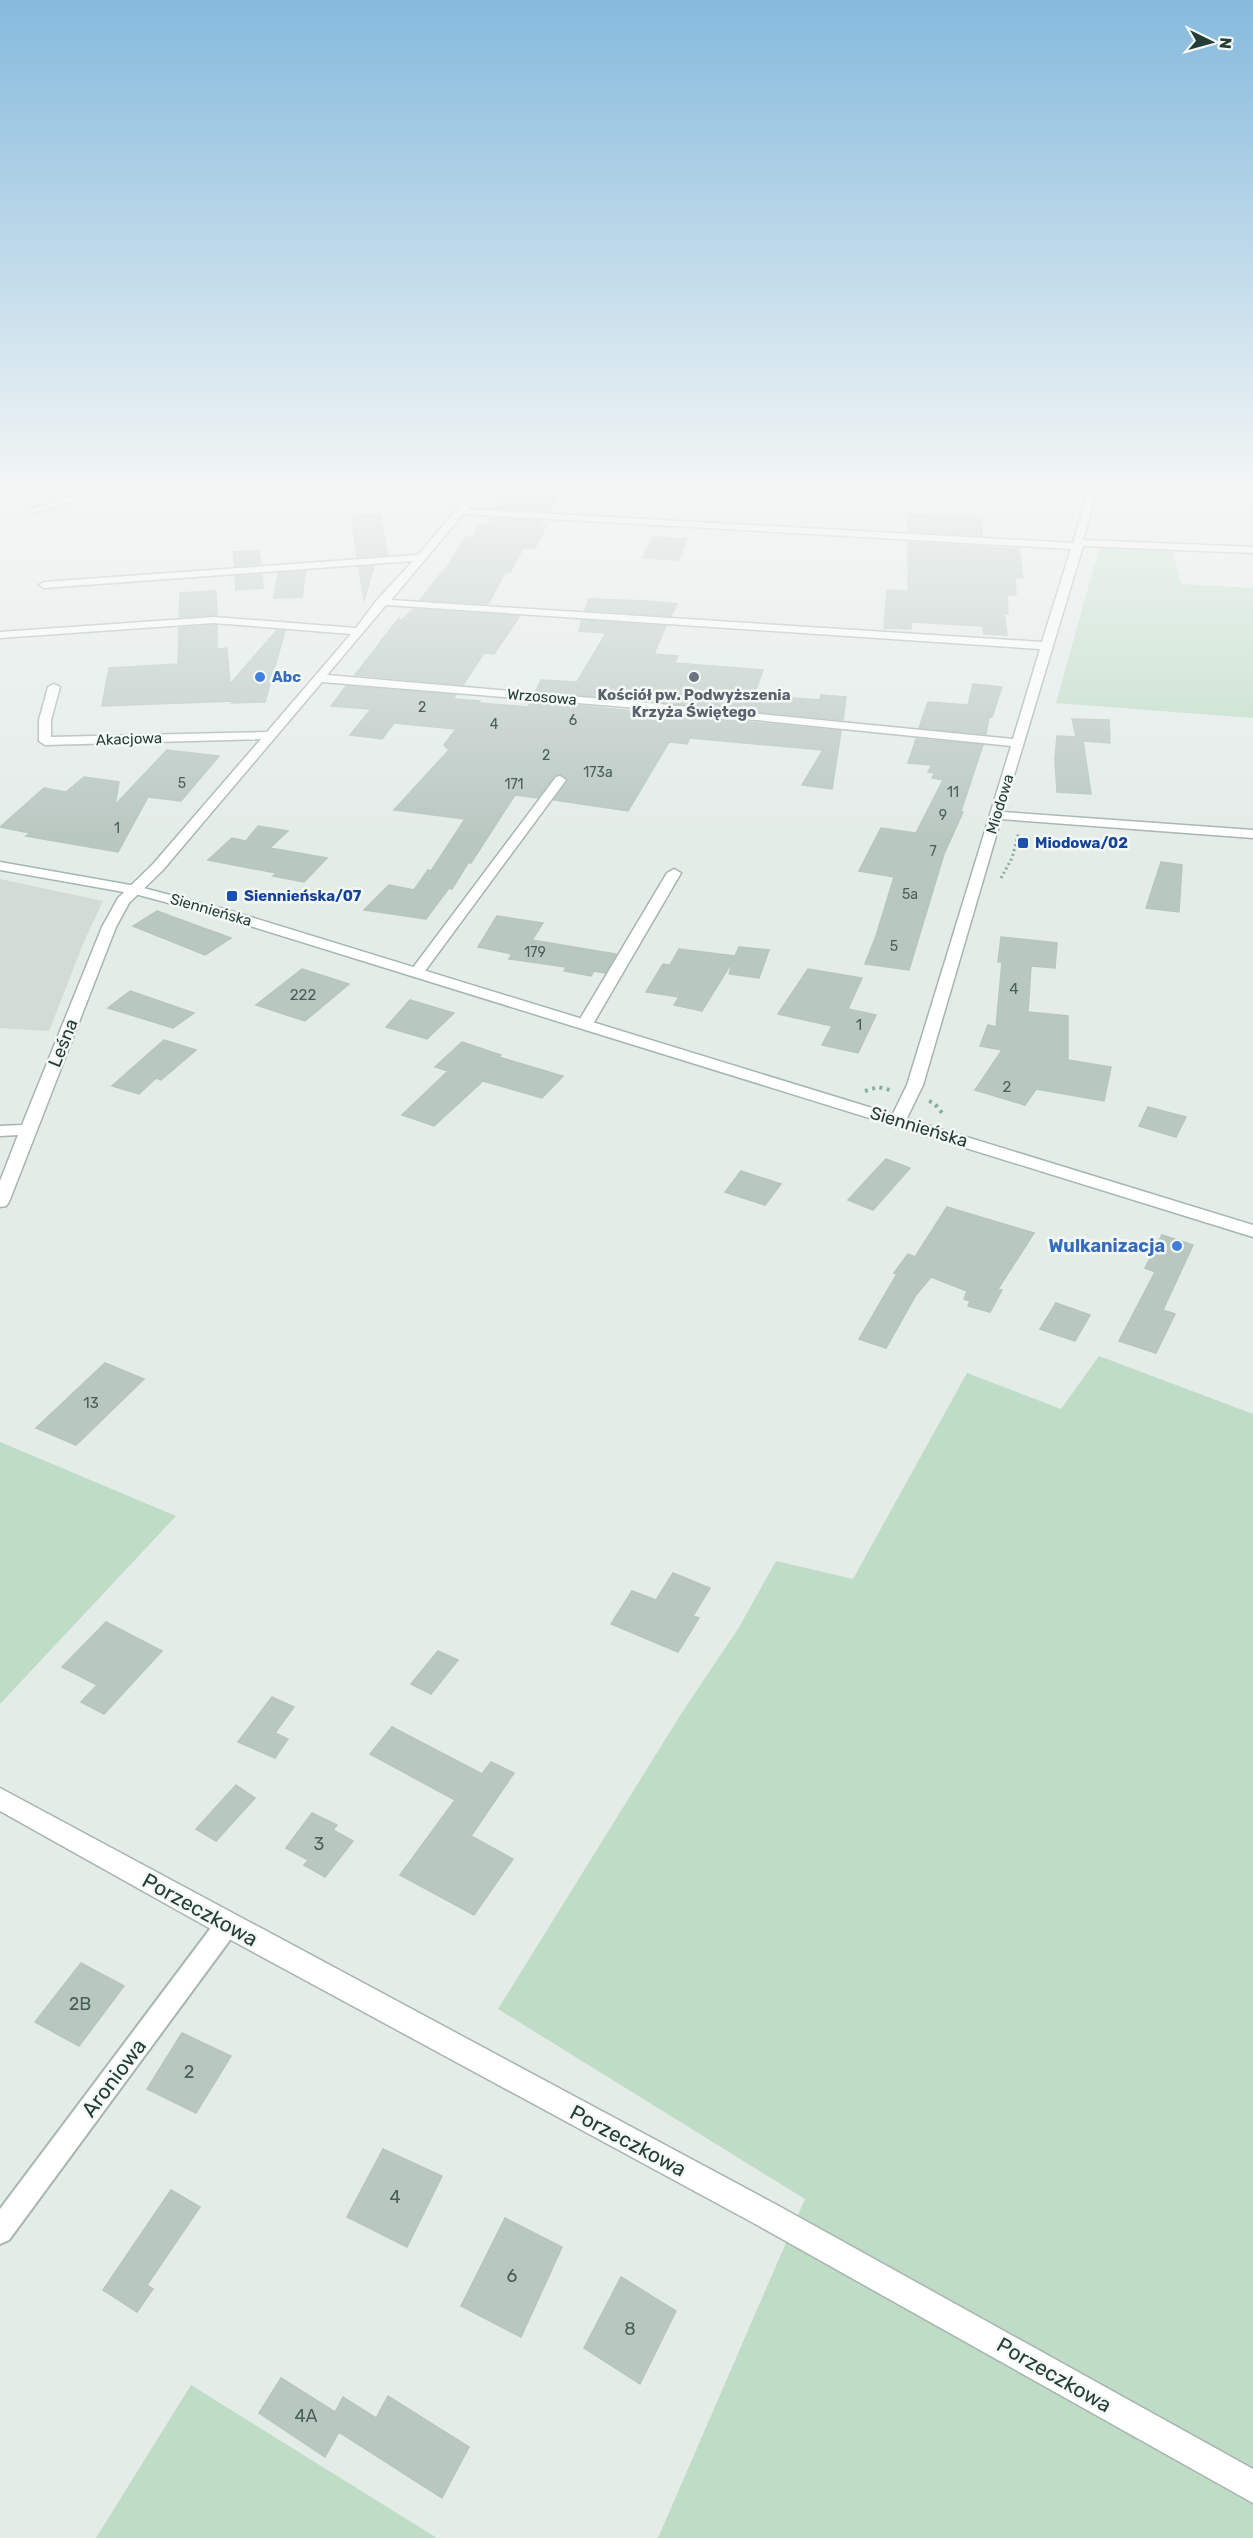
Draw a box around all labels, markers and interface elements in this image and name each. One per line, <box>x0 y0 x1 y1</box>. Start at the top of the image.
north arrow <box>1181 12 1241 72</box>
text: N <box>1215 37 1235 50</box>
place label: Abc <box>272 668 301 686</box>
marker: Abc <box>253 670 267 684</box>
marker: Kościół pw. Podwyższenia Krzyża Świętego <box>687 670 701 684</box>
street label: Wrzosowa <box>506 685 578 709</box>
place label: Kościół pw. Podwyższenia Krzyża Świętego <box>598 686 791 721</box>
house number: 2 <box>418 699 426 716</box>
house number: 6 <box>569 712 577 729</box>
house number: 4 <box>490 716 499 733</box>
street label: Akacjowa <box>95 729 163 749</box>
house number: 2 <box>542 747 550 764</box>
house number: 173a <box>583 764 613 781</box>
street label: Miodowa <box>982 772 1018 836</box>
house number: 5 <box>178 775 186 792</box>
house number: 171 <box>504 776 524 793</box>
house number: 11 <box>947 784 959 801</box>
house number: 9 <box>939 807 947 824</box>
house number: 1 <box>114 820 120 837</box>
place label: Miodowa/02 <box>1035 834 1128 852</box>
marker: Miodowa/02 <box>1016 836 1030 850</box>
house number: 7 <box>929 843 937 860</box>
house number: 5a <box>902 886 918 903</box>
place label: Siennieńska/07 <box>244 887 362 905</box>
marker: Siennieńska/07 <box>225 889 239 903</box>
street label: Siennieńska <box>168 890 254 930</box>
house number: 5 <box>890 938 898 955</box>
house number: 179 <box>524 944 546 961</box>
house number: 4 <box>1009 980 1019 998</box>
house number: 222 <box>290 986 316 1004</box>
street label: Leśna <box>43 1016 83 1070</box>
house number: 1 <box>856 1016 862 1034</box>
house number: 2 <box>1003 1078 1012 1096</box>
street label: Siennieńska <box>867 1102 971 1152</box>
place label: Wulkanizacja <box>1049 1235 1165 1257</box>
marker: Wulkanizacja <box>1170 1239 1184 1253</box>
house number: 13 <box>83 1394 99 1412</box>
house number: 3 <box>314 1833 324 1855</box>
street label: Porzeczkowa <box>138 1868 262 1952</box>
house number: 2B <box>69 1993 91 2015</box>
street label: Aroniowa <box>76 2034 151 2122</box>
house number: 2 <box>184 2061 194 2083</box>
street label: Porzeczkowa <box>566 2099 691 2182</box>
house number: 4 <box>389 2186 401 2208</box>
house number: 6 <box>507 2265 518 2287</box>
house number: 8 <box>624 2318 636 2340</box>
street label: Porzeczkowa <box>992 2332 1116 2417</box>
house number: 4A <box>294 2405 318 2427</box>

